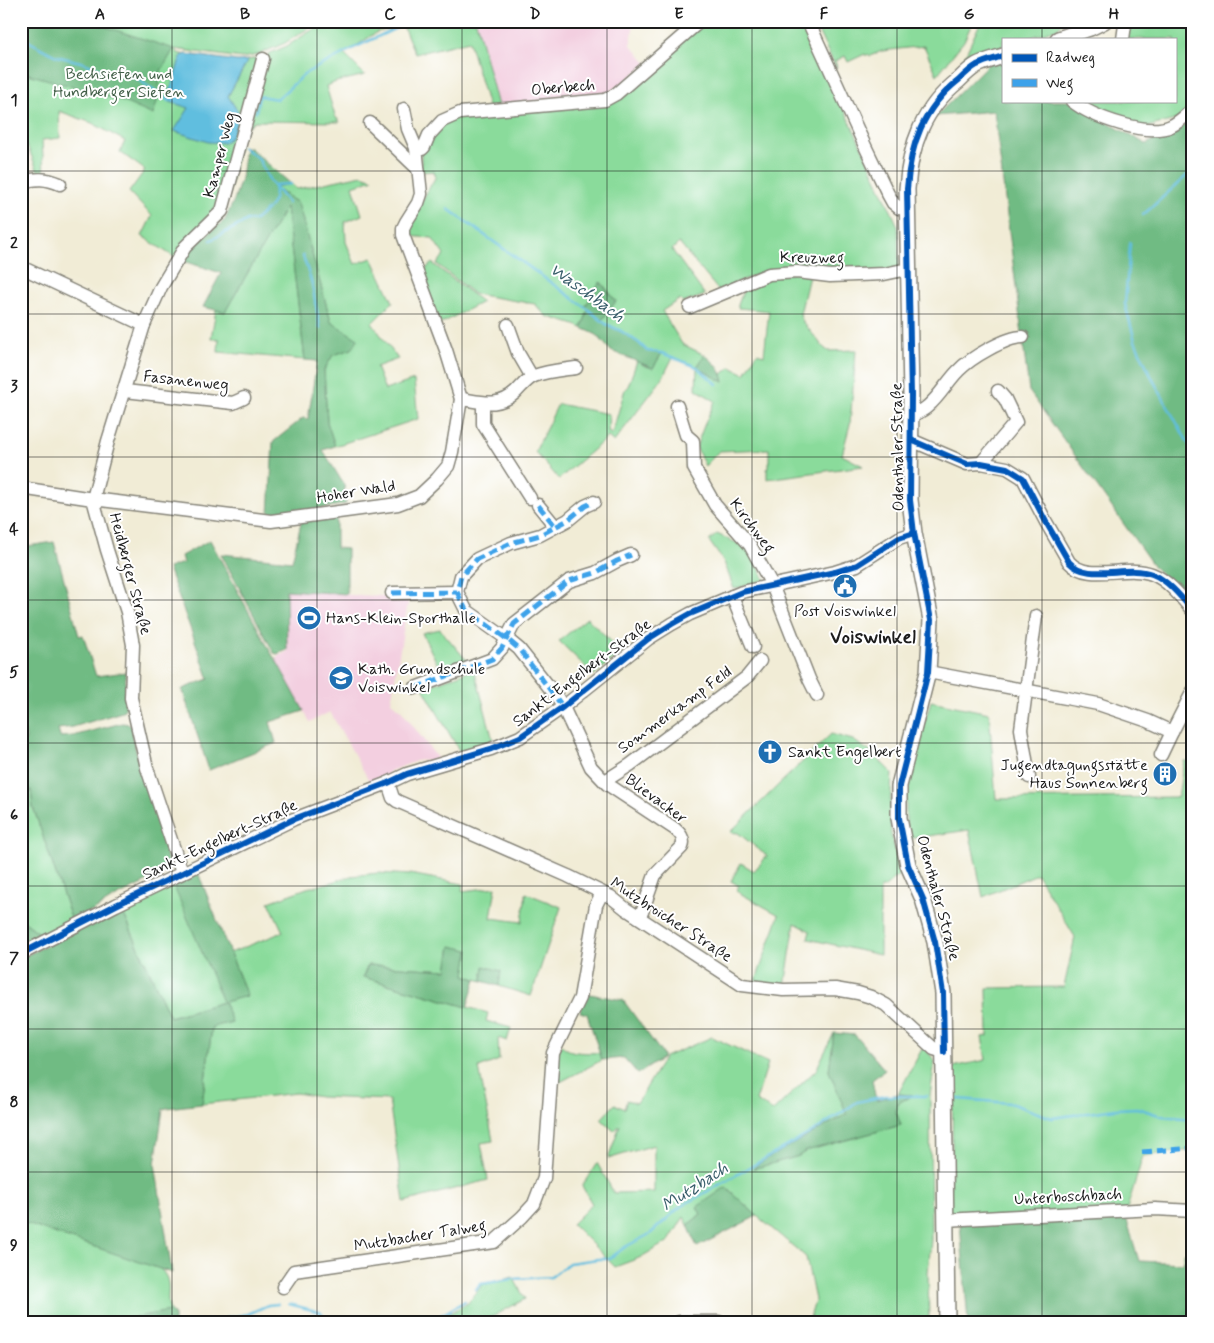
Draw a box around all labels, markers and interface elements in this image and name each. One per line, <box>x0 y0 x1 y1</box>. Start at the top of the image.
text: A <box>95 4 105 25</box>
text: B <box>240 4 250 25</box>
text: C <box>384 4 396 25</box>
text: D <box>529 4 541 25</box>
text: E <box>674 4 684 25</box>
text: F <box>820 4 829 25</box>
text: G <box>964 4 975 25</box>
text: H <box>1109 4 1120 25</box>
legend <box>1002 38 1176 102</box>
text: Radweg <box>1046 48 1095 68</box>
park label: Bechsiefen und Hundberger Siefen <box>53 64 185 104</box>
text: Weg <box>1046 74 1073 95</box>
street label: Oberbech <box>530 75 596 101</box>
text: 1 <box>10 90 18 111</box>
street label: Kamper Weg <box>198 110 242 200</box>
text: 2 <box>10 233 18 254</box>
street label: Kreuzweg <box>780 247 844 270</box>
water label: Waschbach <box>545 258 630 328</box>
street label: Fasanenweg <box>142 366 230 397</box>
text: 3 <box>10 376 18 397</box>
street label: Odenthaler Straße <box>886 382 910 511</box>
street label: Hoher Wald <box>315 475 397 509</box>
street label: Kirchweg <box>724 494 780 558</box>
street label: Heidberger Straße <box>103 511 156 638</box>
text: 4 <box>9 519 19 540</box>
public building icon: Post Voiswinkel <box>832 573 858 599</box>
place label: Post Voiswinkel <box>794 601 896 622</box>
sports icon: Hans-Klein-Sporthalle <box>296 605 322 631</box>
place label: Hans-Klein-Sporthalle <box>326 608 476 629</box>
street label: Sankt-Engelbert-Straße <box>508 614 656 733</box>
district label: Voiswinkel <box>830 625 916 650</box>
place label: Kath. Grundschule Voiswinkel <box>358 659 485 698</box>
street label: Sommerkamp Feld <box>614 661 736 759</box>
text: 5 <box>9 662 19 683</box>
school or university icon: Kath. Grundschule Voiswinkel <box>328 665 354 691</box>
church icon: Sankt Engelbert <box>757 739 783 765</box>
place label: Sankt Engelbert <box>788 742 901 764</box>
place label: Jugendtagungsstätte Haus Sonnenberg <box>1000 755 1148 795</box>
building icon: Jugendtagungsstätte Haus Sonnenberg <box>1152 761 1178 787</box>
street label: Blievacker <box>621 769 692 829</box>
street label: Sankt-Engelbert-Straße <box>139 795 301 886</box>
text: 6 <box>10 805 18 826</box>
street label: Odenthaler Straße <box>911 833 965 963</box>
street label: Mutzbroicher Straße <box>606 873 736 967</box>
text: 7 <box>9 948 19 969</box>
text: 8 <box>9 1092 19 1113</box>
water label: Mutzbach <box>657 1156 733 1217</box>
street label: Unterboschbach <box>1014 1184 1122 1210</box>
street label: Mutzbacher Talweg <box>352 1215 488 1258</box>
text: 9 <box>10 1235 18 1256</box>

